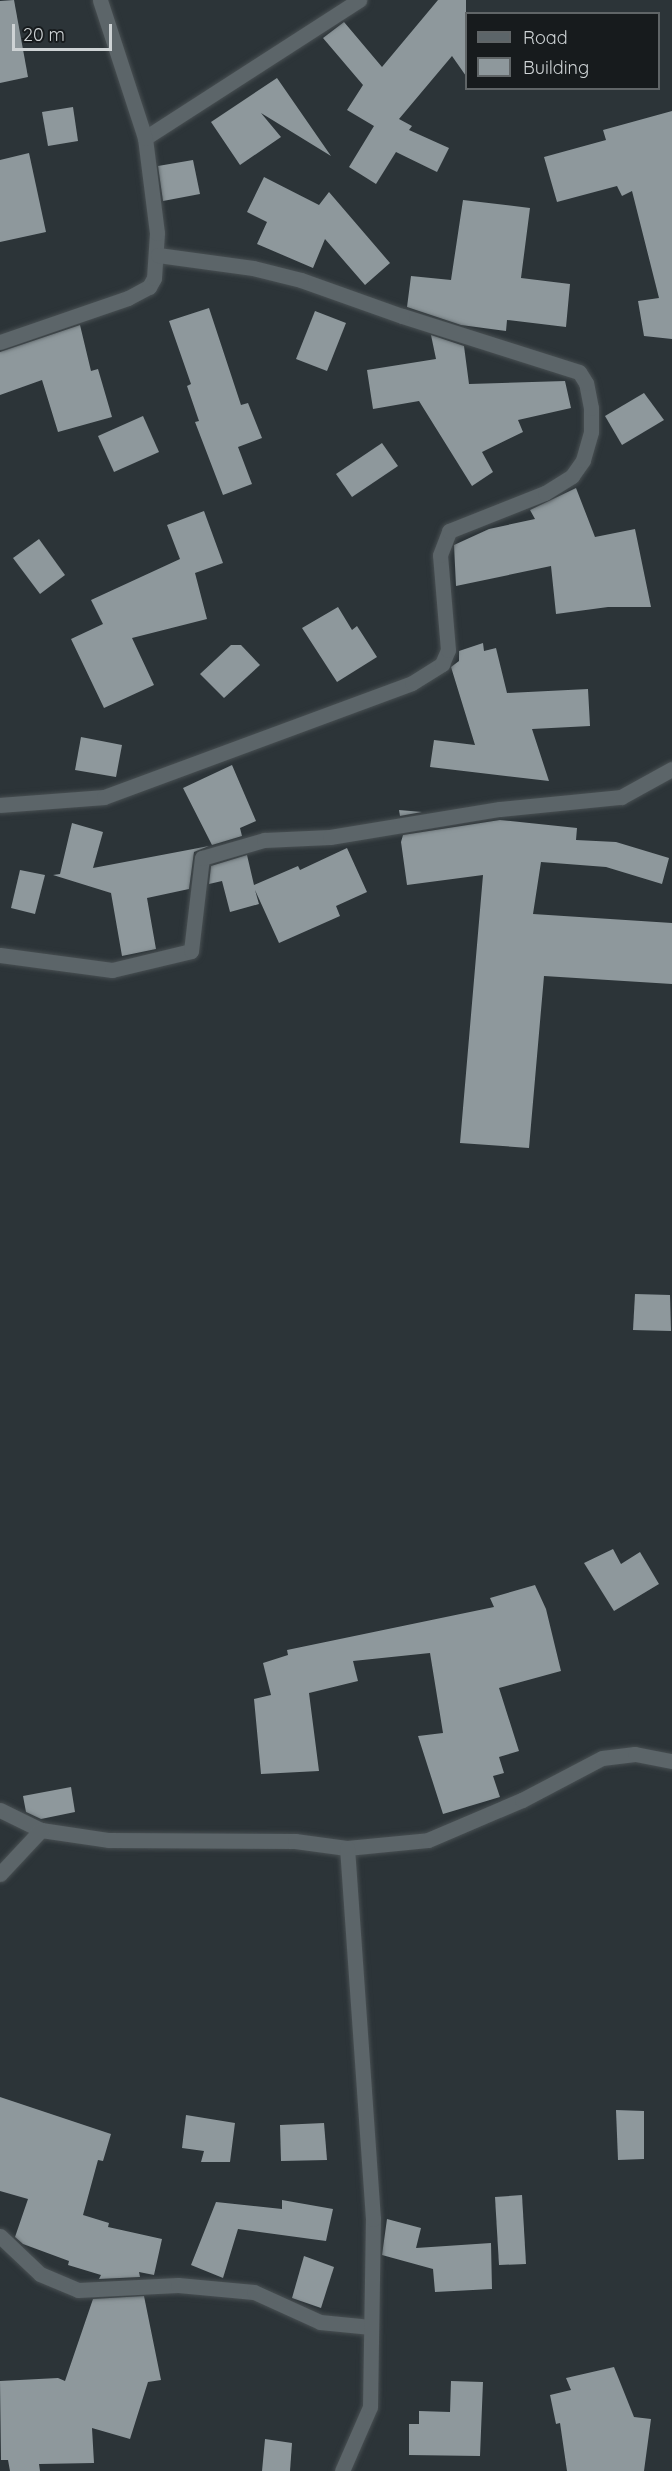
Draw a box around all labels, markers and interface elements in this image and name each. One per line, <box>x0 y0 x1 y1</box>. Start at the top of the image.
scale bar <box>15 12 116 50</box>
legend <box>465 12 660 90</box>
text: 20 m <box>23 23 65 46</box>
text: Road <box>523 26 568 49</box>
text: Building <box>523 56 589 79</box>

